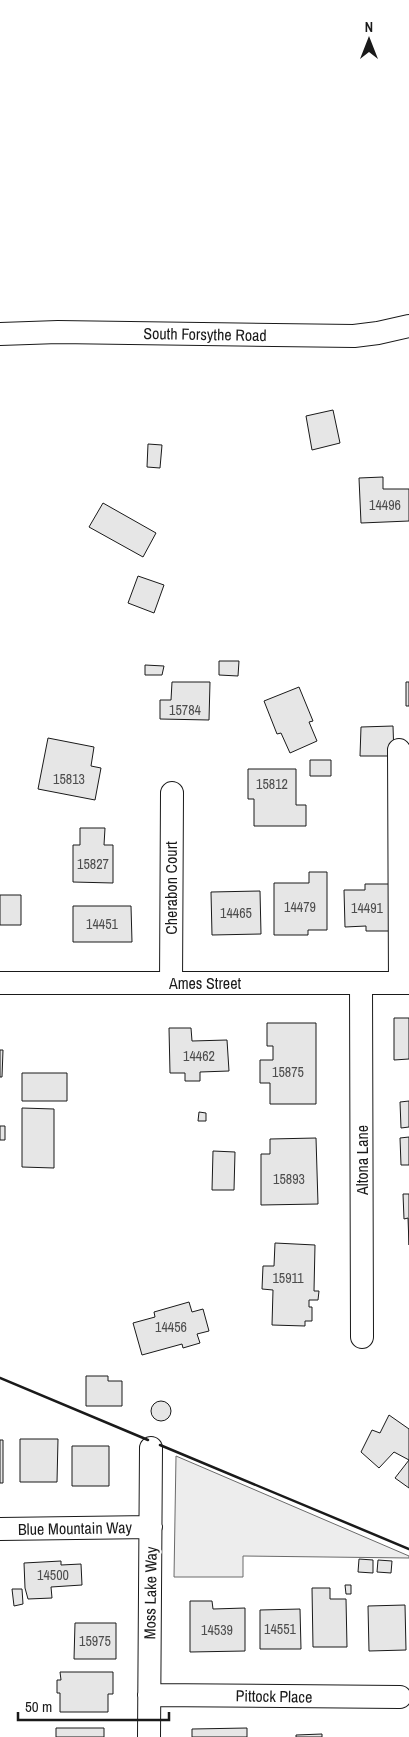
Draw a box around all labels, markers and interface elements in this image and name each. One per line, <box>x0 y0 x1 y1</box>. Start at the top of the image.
north arrow <box>344 15 394 65</box>
text: N <box>365 18 373 36</box>
street label: South Forsythe Road <box>143 322 267 346</box>
house number: 14496 <box>369 496 401 514</box>
house number: 15784 <box>169 701 202 719</box>
house number: 15813 <box>53 770 85 788</box>
house number: 15812 <box>256 775 288 793</box>
street label: Cherabon Court <box>160 841 182 935</box>
house number: 15827 <box>77 855 109 873</box>
house number: 14479 <box>284 898 316 916</box>
house number: 14491 <box>351 899 384 917</box>
house number: 14465 <box>220 904 252 922</box>
house number: 14451 <box>86 915 119 933</box>
street label: Ames Street <box>168 972 241 994</box>
house number: 14462 <box>183 1047 215 1065</box>
house number: 15875 <box>272 1063 304 1081</box>
street label: Altona Lane <box>351 1125 373 1196</box>
house number: 15893 <box>273 1170 305 1188</box>
house number: 15911 <box>272 1269 304 1287</box>
house number: 14456 <box>155 1318 187 1336</box>
street label: Blue Mountain Way <box>18 1516 133 1540</box>
street label: Moss Lake Way <box>138 1546 162 1640</box>
house number: 14500 <box>37 1566 69 1584</box>
house number: 14551 <box>264 1620 297 1638</box>
house number: 14539 <box>201 1621 233 1639</box>
house number: 15975 <box>79 1632 111 1650</box>
street label: Pittock Place <box>236 1684 312 1708</box>
scale bar <box>18 1690 169 1722</box>
text: 50 m <box>25 1696 52 1717</box>

